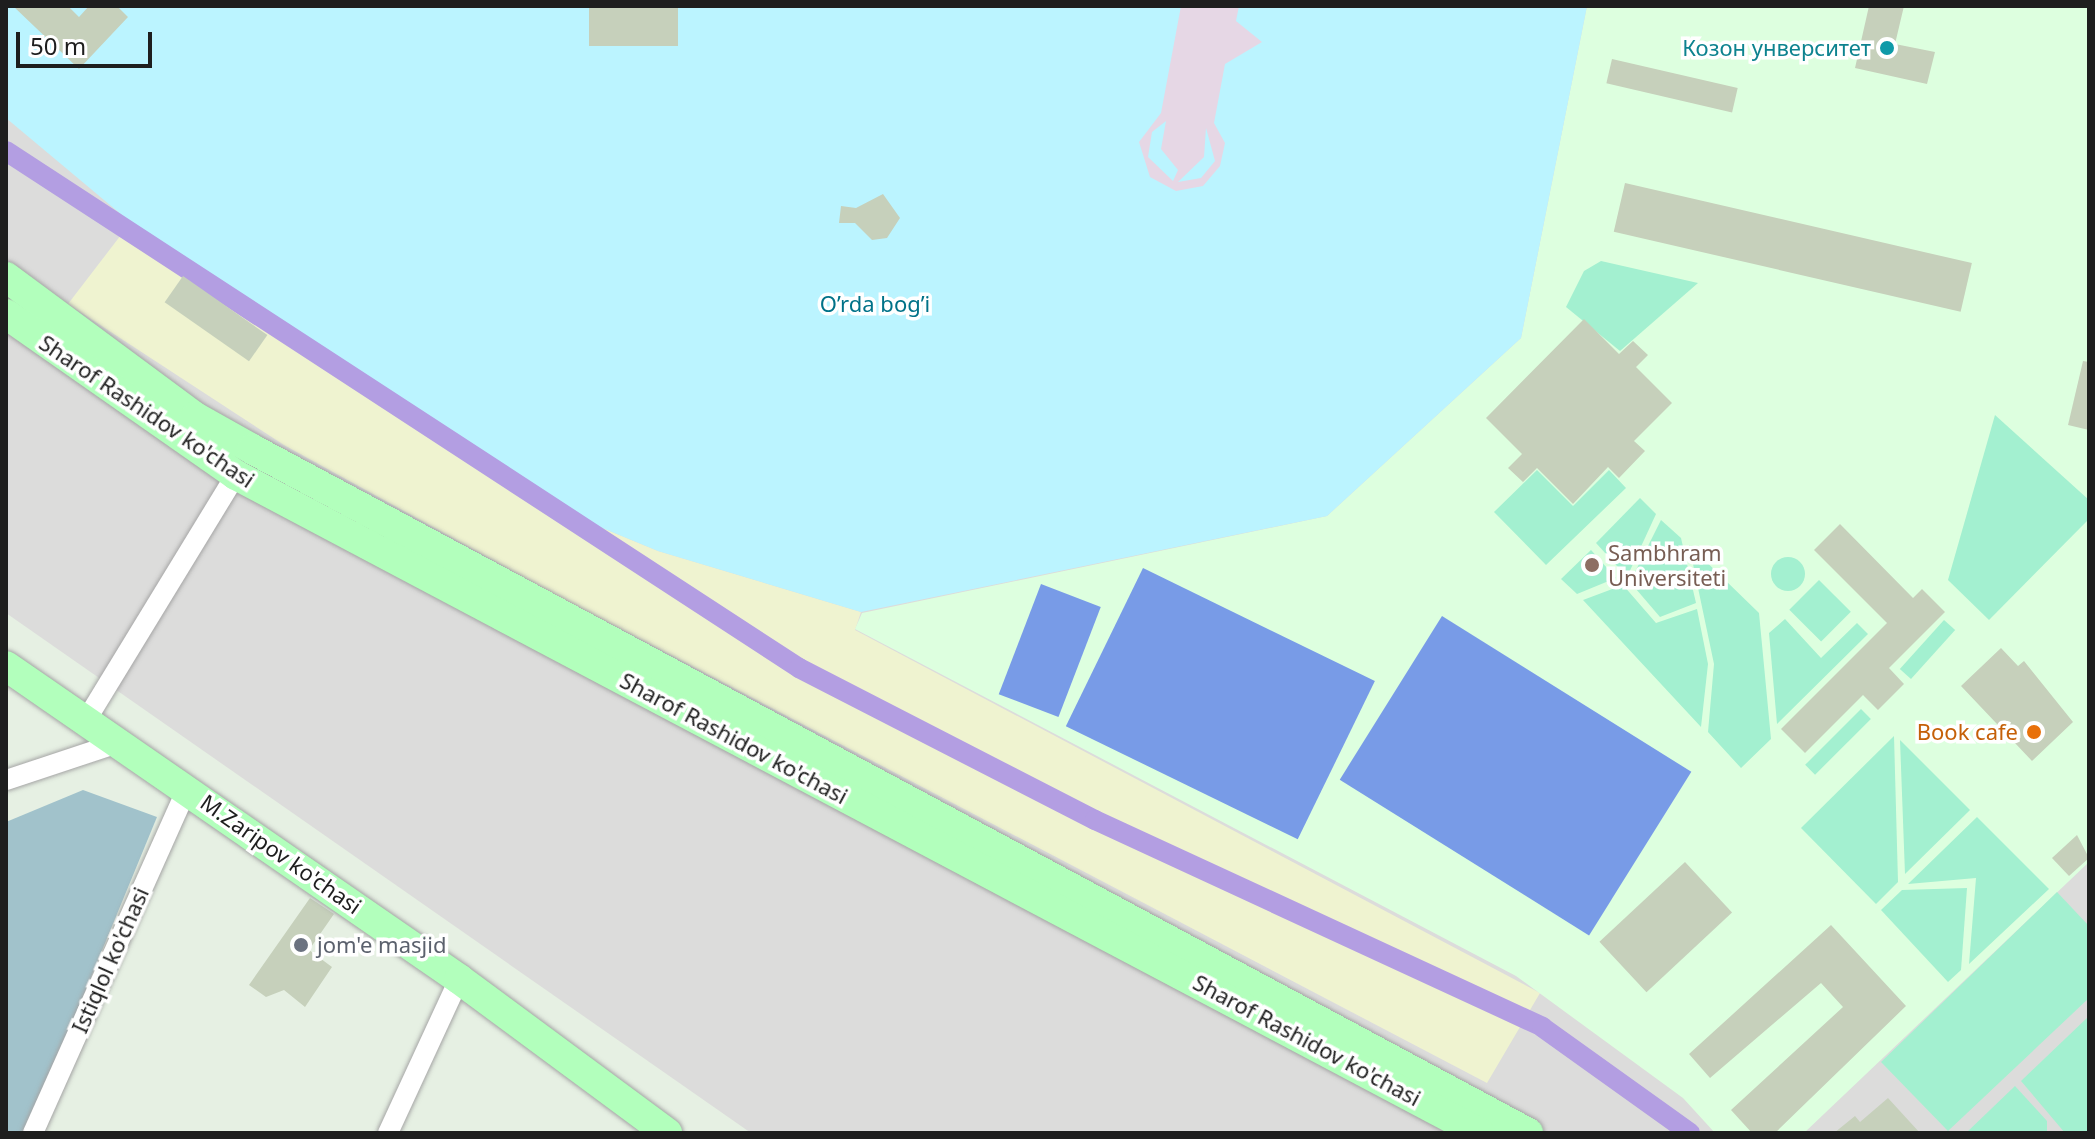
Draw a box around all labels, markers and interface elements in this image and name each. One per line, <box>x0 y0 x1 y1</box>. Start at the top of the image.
scale bar <box>20 16 156 66</box>
text: 50 m <box>30 29 86 62</box>
place label: Козон унверситет <box>1682 35 1871 61</box>
marker: Козон унверситет <box>1878 39 1896 57</box>
park label: O’rda bog’i <box>820 291 930 317</box>
street label: Sharof Rashidov ko'chasi <box>35 329 259 493</box>
place label: Sambhram Universiteti <box>1608 539 1726 590</box>
marker: Sambhram Universiteti <box>1583 556 1601 574</box>
street label: Sharof Rashidov ko'chasi <box>616 667 852 809</box>
place label: Book cafe <box>1917 719 2018 745</box>
marker: Book cafe <box>2025 723 2043 741</box>
street label: M.Zaripov ko'chasi <box>196 789 366 919</box>
street label: Istiqlol ko'chasi <box>66 883 154 1037</box>
place label: jom'e masjid <box>317 932 446 958</box>
marker: jom'e masjid <box>292 936 310 954</box>
street label: Sharof Rashidov ko'chasi <box>1189 969 1425 1111</box>

